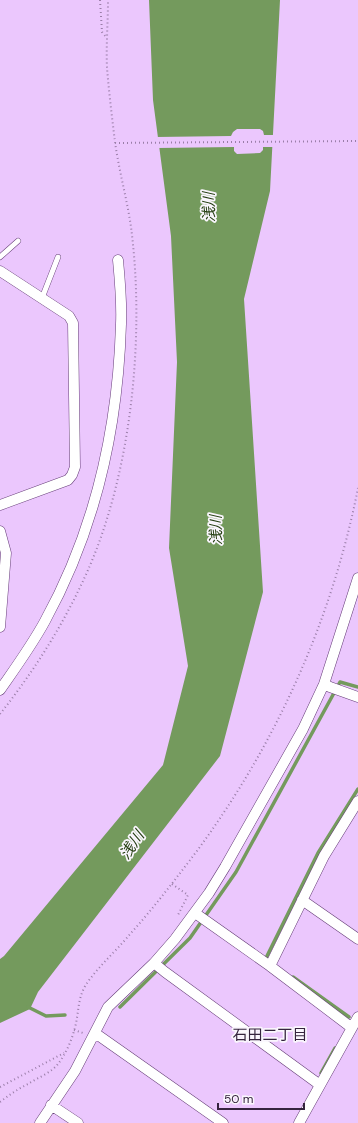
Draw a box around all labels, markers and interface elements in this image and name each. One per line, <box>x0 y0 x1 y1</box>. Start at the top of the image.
water label: 浅川 <box>199 190 219 222</box>
water label: 浅川 <box>206 513 226 545</box>
water label: 浅川 <box>115 825 150 863</box>
district label: 石田二丁目 <box>232 1025 308 1045</box>
scale bar <box>218 1085 304 1111</box>
text: 50 m <box>224 1091 253 1107</box>

